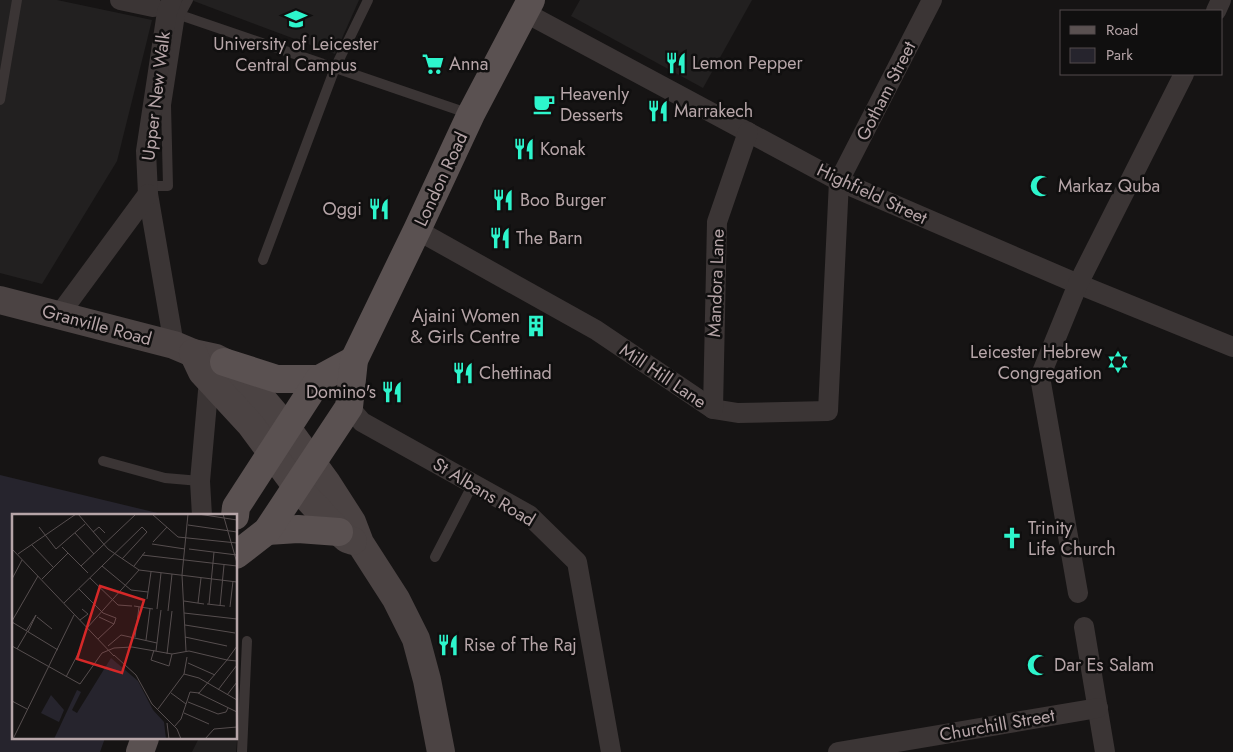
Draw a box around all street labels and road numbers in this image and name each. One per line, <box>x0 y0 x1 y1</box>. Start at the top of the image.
street label: Upper New Walk <box>135 30 177 162</box>
street label: Gotham Street <box>850 36 923 145</box>
street label: London Road <box>408 128 474 230</box>
street label: Highfield Street <box>813 157 932 231</box>
street label: Mandora Lane <box>701 228 731 338</box>
street label: Granville Road <box>39 298 155 352</box>
street label: Mill Hill Lane <box>614 337 712 415</box>
street label: St Albans Road <box>428 451 540 533</box>
street label: Churchill Street <box>937 702 1057 748</box>

